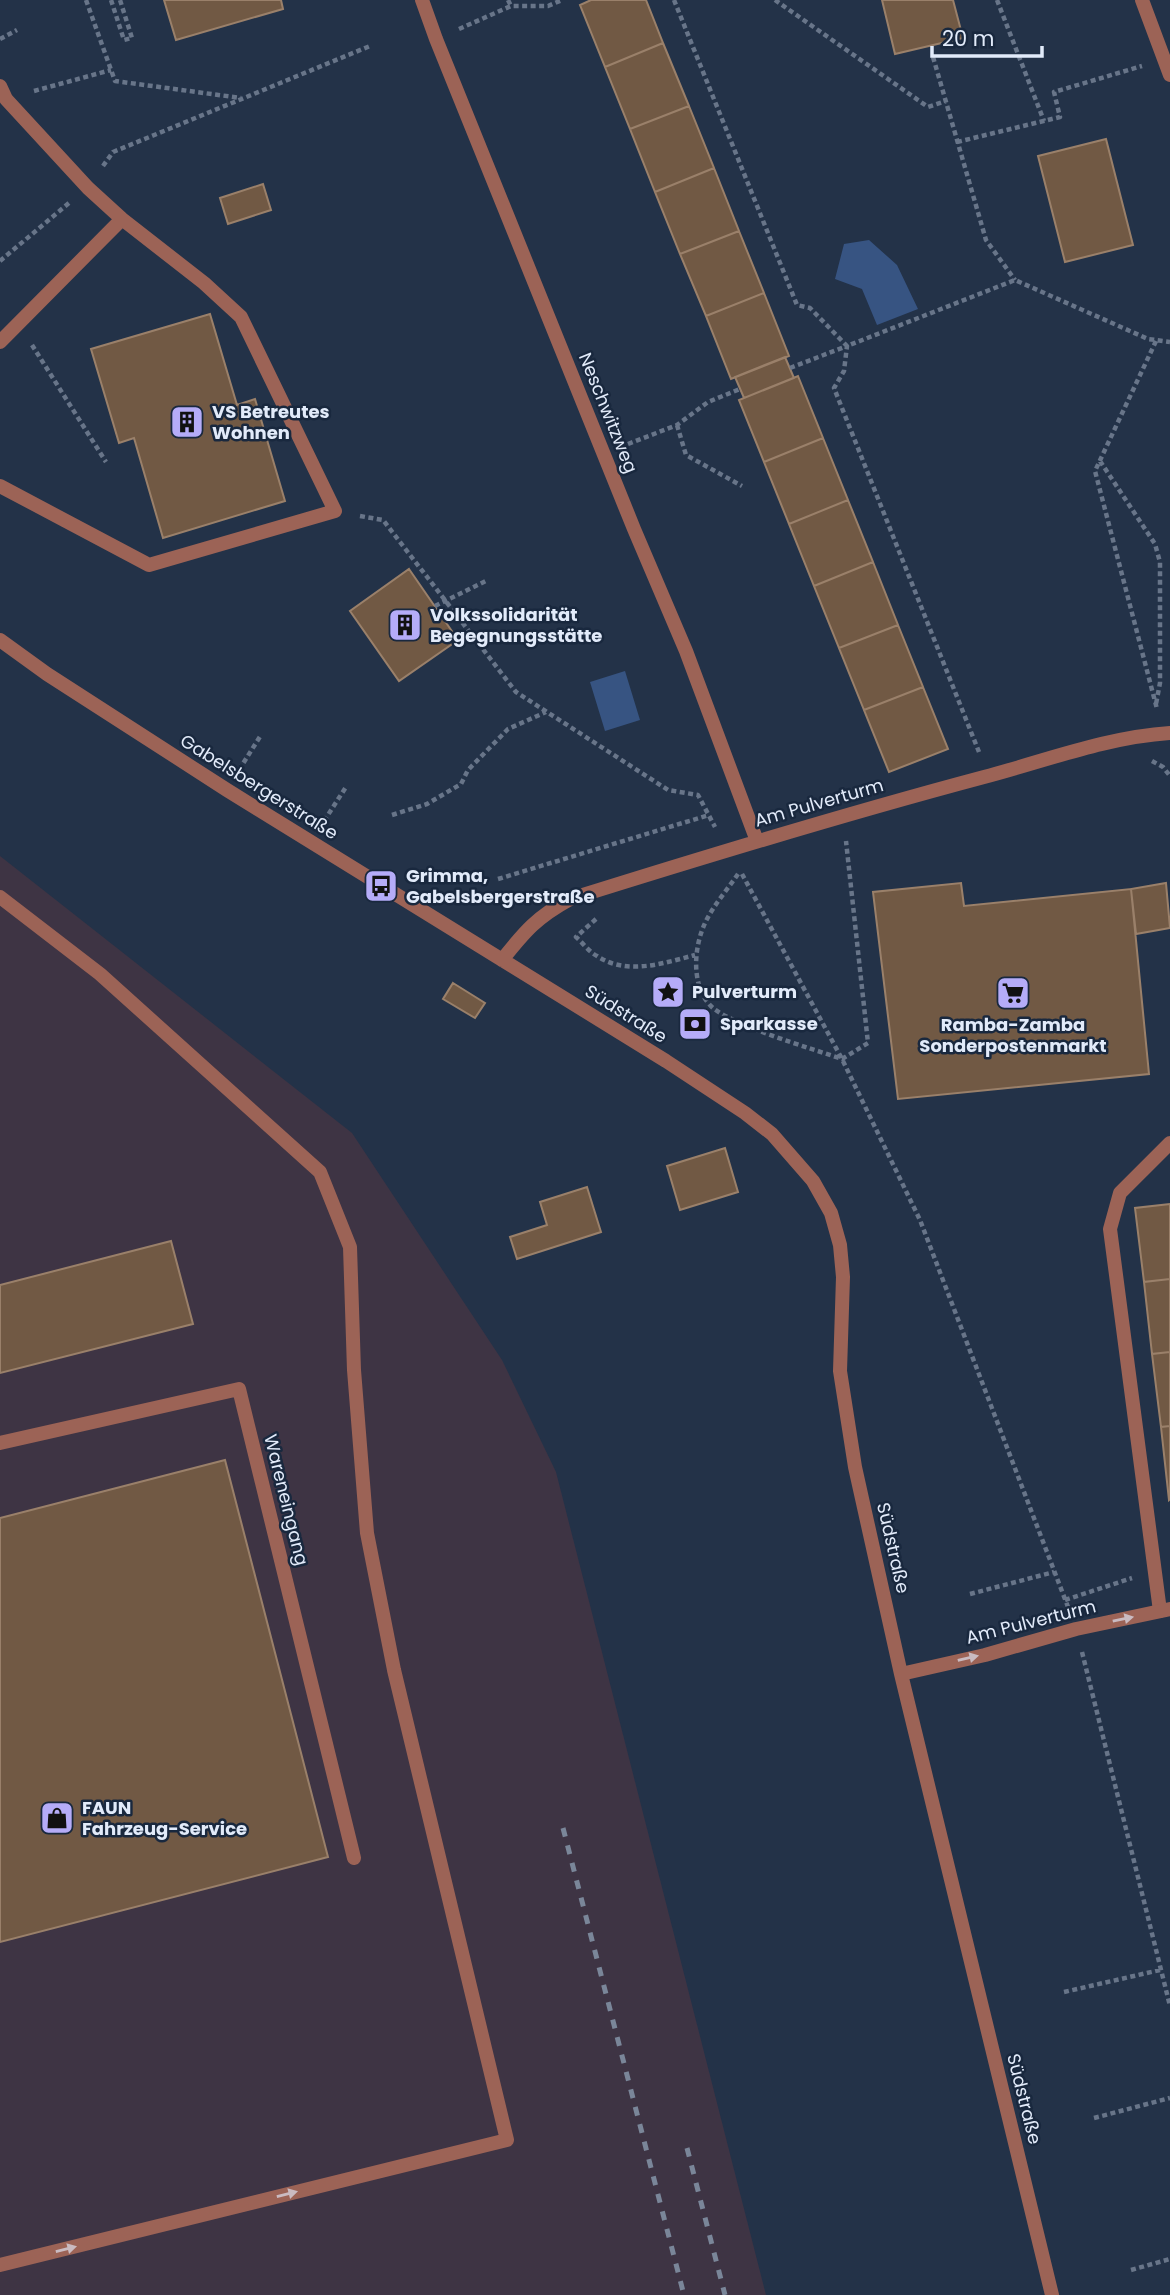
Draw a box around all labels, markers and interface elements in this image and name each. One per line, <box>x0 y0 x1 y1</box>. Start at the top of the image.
scale bar <box>932 14 1042 58</box>
text: 20 m <box>942 24 995 53</box>
street label: Neschwitzweg <box>573 349 644 477</box>
place label: VS Betreutes Wohnen <box>212 399 330 445</box>
building icon: VS Betreutes Wohnen <box>168 403 206 441</box>
place label: Volkssolidarität Begegnungsstätte <box>430 602 602 648</box>
building icon: Volkssolidarität Begegnungsstätte <box>386 606 424 644</box>
street label: Gabelsbergerstraße <box>176 728 343 845</box>
street label: Am Pulverturm <box>751 772 886 833</box>
place label: Grimma, Gabelsbergerstraße <box>406 863 595 909</box>
bus stop icon: Grimma, Gabelsbergerstraße <box>362 867 400 905</box>
place icon: Pulverturm <box>649 973 687 1011</box>
supermarket icon: Ramba-Zamba Sonderpostenmarkt <box>994 974 1032 1012</box>
street label: Südstraße <box>580 978 672 1049</box>
place label: Pulverturm <box>692 979 797 1004</box>
bank icon: Sparkasse <box>676 1005 714 1043</box>
place label: Sparkasse <box>720 1011 818 1036</box>
place label: Ramba-Zamba Sonderpostenmarkt <box>919 1012 1107 1058</box>
street label: Wareneingang <box>258 1432 315 1568</box>
street label: Südstraße <box>871 1500 916 1596</box>
street label: Am Pulverturm <box>963 1593 1099 1650</box>
one-way arrow <box>1112 1614 1134 1625</box>
one-way arrow <box>957 1653 979 1664</box>
place label: FAUN Fahrzeug-Service <box>82 1795 247 1841</box>
shop icon: FAUN Fahrzeug-Service <box>38 1799 76 1837</box>
street label: Südstraße <box>1001 2051 1048 2147</box>
one-way arrow <box>276 2188 298 2199</box>
one-way arrow <box>55 2243 77 2254</box>

